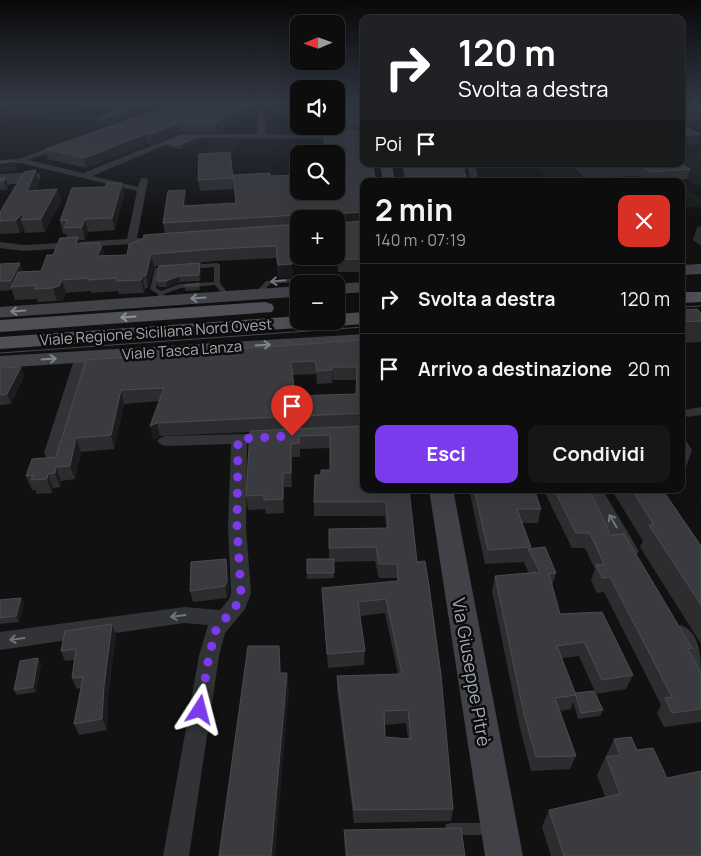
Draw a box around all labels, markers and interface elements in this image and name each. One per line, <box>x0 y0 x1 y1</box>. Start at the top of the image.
north arrow <box>290 15 345 70</box>
map controls <box>290 15 345 330</box>
text: 120 m <box>458 29 556 77</box>
icon: right <box>375 35 440 100</box>
text: Svolta a destra <box>458 74 608 104</box>
button: sound <box>290 80 345 135</box>
icon: arrive <box>412 130 440 158</box>
text: Poi <box>375 131 402 157</box>
button: search <box>290 145 345 200</box>
text: 2 min <box>375 189 453 230</box>
button: close <box>618 195 670 247</box>
button: + <box>290 210 345 265</box>
text: 140 m · 07:19 <box>375 229 466 251</box>
button: − <box>290 275 345 330</box>
one-way arrow <box>270 277 286 286</box>
icon: right <box>375 285 403 313</box>
text: Svolta a destra <box>418 286 555 312</box>
text: 120 m <box>620 286 670 312</box>
one-way arrow <box>190 294 206 303</box>
one-way arrow <box>10 306 26 315</box>
street label: Viale Regione Siciliana Nord Ovest <box>39 313 273 351</box>
one-way arrow <box>120 313 136 322</box>
street label: Viale Tasca Lanza <box>121 335 243 365</box>
one-way arrow <box>255 341 271 350</box>
one-way arrow <box>40 354 56 364</box>
icon: arrive <box>375 355 403 383</box>
text: Arrivo a destinazione <box>418 356 612 382</box>
text: 20 m <box>628 356 670 382</box>
pin <box>271 385 313 436</box>
icon: arrive <box>278 392 306 420</box>
button: Esci <box>375 425 518 483</box>
button: Condividi <box>528 425 670 483</box>
one-way arrow <box>607 514 617 528</box>
street label: Via Giuseppe Pitrè <box>447 596 497 748</box>
one-way arrow <box>170 611 186 621</box>
one-way arrow <box>9 634 25 644</box>
position arrow <box>173 683 225 735</box>

